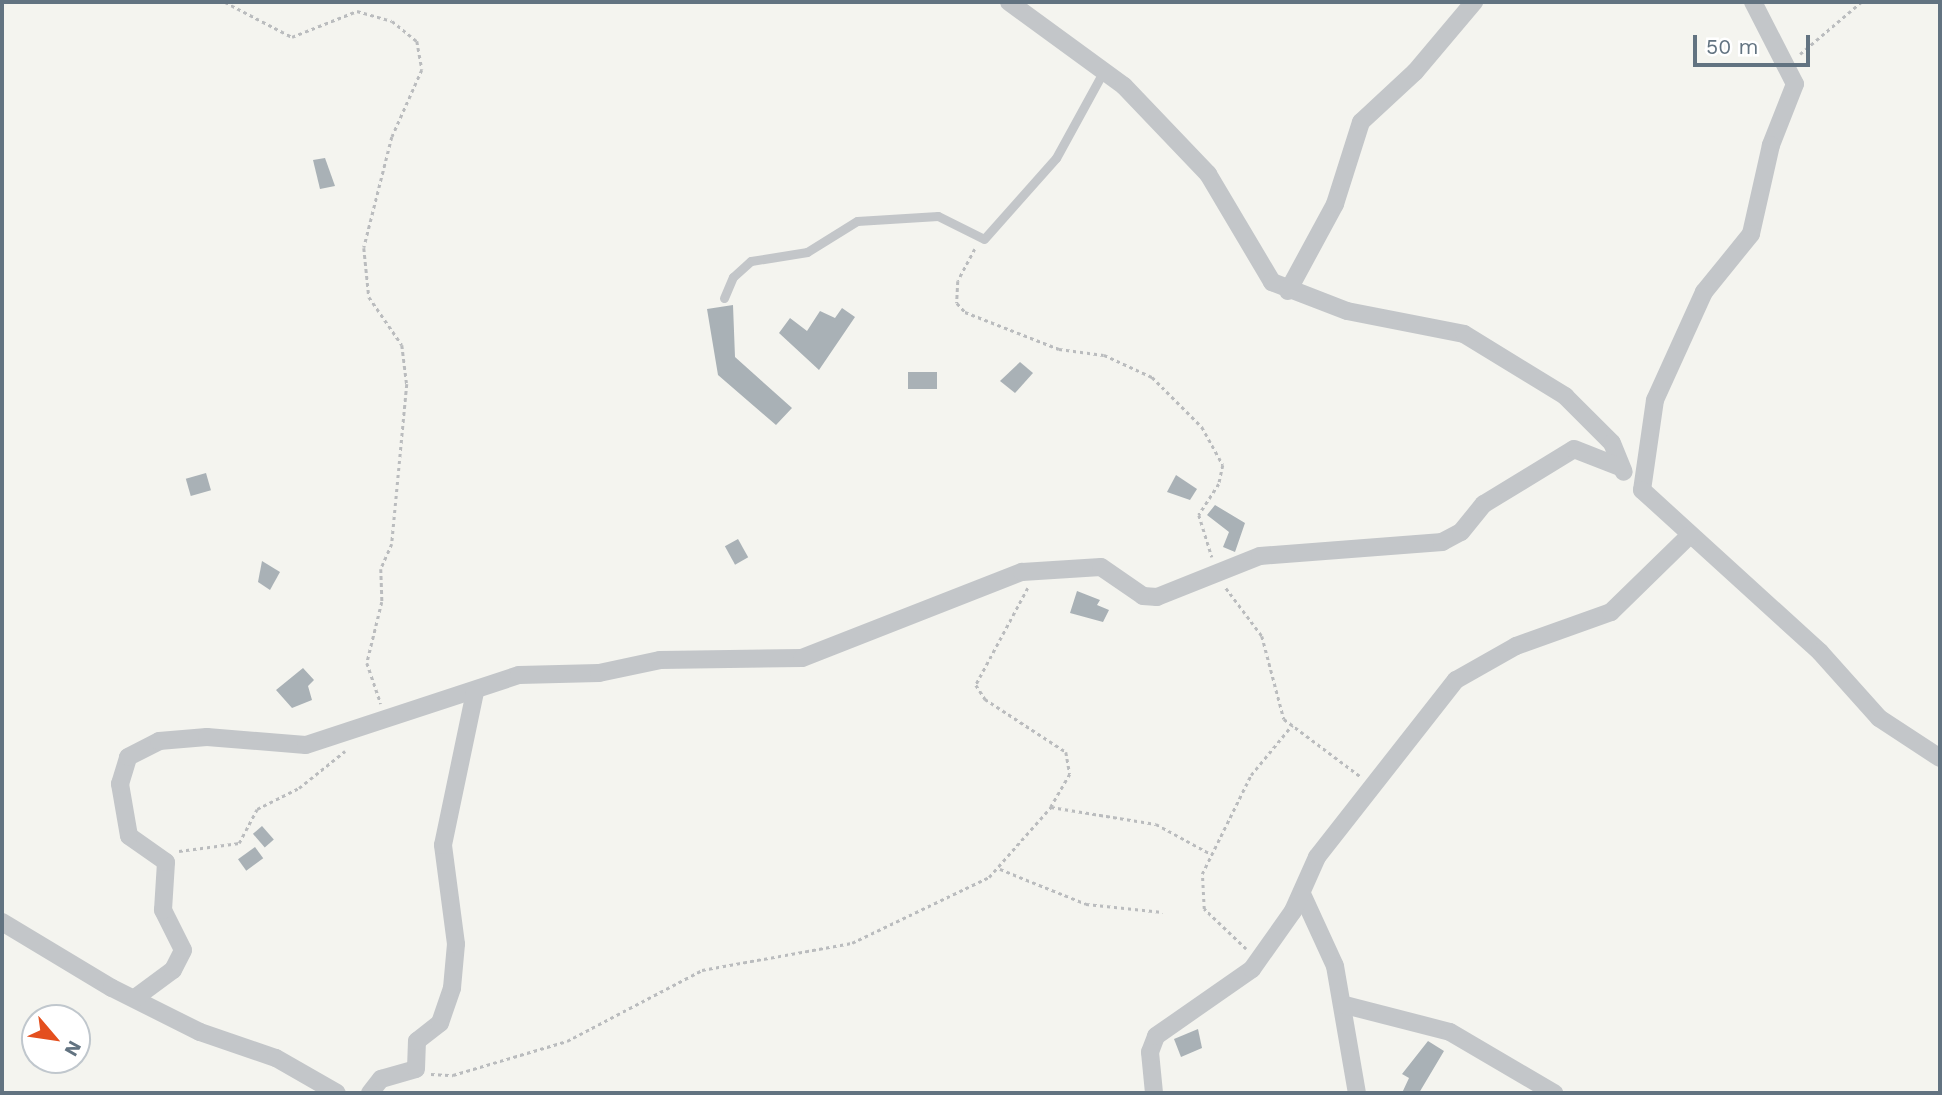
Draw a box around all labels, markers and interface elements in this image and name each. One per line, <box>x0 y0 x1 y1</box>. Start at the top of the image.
scale bar <box>1697 21 1814 65</box>
text: 50 m <box>1706 34 1758 59</box>
north arrow <box>21 1004 91 1074</box>
text: N <box>60 1037 87 1060</box>

